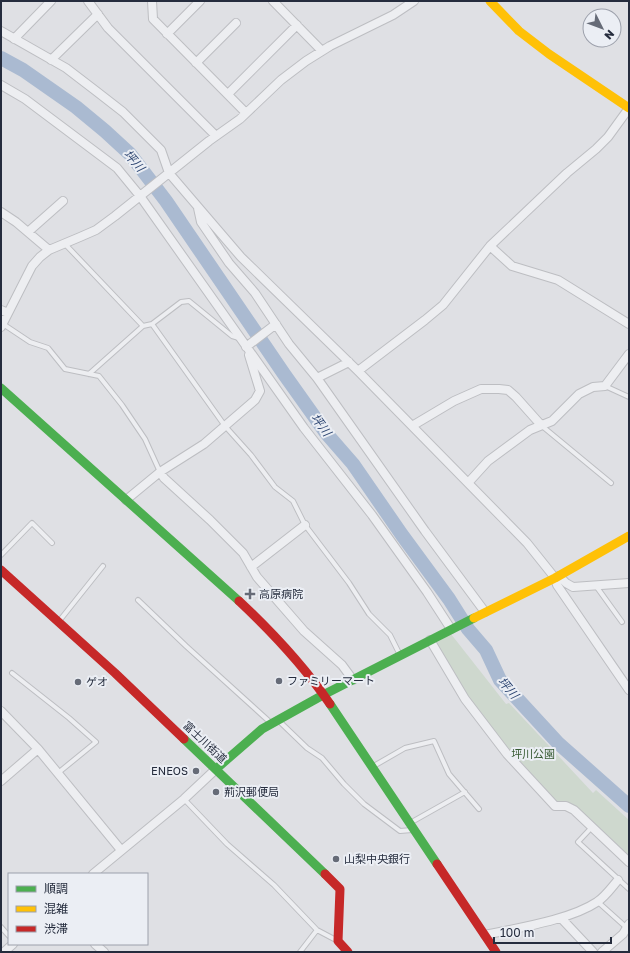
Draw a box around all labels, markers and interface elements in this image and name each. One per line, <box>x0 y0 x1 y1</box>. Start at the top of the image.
north arrow <box>582 8 622 48</box>
text: N <box>602 28 617 42</box>
water label: 坪川 <box>121 147 149 176</box>
water label: 坪川 <box>308 411 336 440</box>
place label: 高原病院 <box>259 587 303 600</box>
marker: 高原病院 <box>244 588 256 600</box>
place label: ファミリーマート <box>287 674 375 687</box>
water label: 坪川 <box>495 674 523 703</box>
place label: ゲオ <box>86 675 108 688</box>
marker: ファミリーマート <box>274 676 284 686</box>
marker: ゲオ <box>73 677 83 687</box>
street label: 富士川街道 <box>181 718 230 765</box>
park label: 坪川公園 <box>511 747 555 760</box>
place label: ENEOS <box>151 764 188 777</box>
marker: ENEOS <box>191 766 201 776</box>
place label: 荊沢郵便局 <box>224 785 279 798</box>
marker: 荊沢郵便局 <box>211 787 221 797</box>
place label: 山梨中央銀行 <box>344 852 410 865</box>
marker: 山梨中央銀行 <box>331 854 341 864</box>
legend <box>8 873 148 945</box>
text: 順調 <box>44 881 68 896</box>
text: 混雑 <box>44 901 68 916</box>
scale bar <box>494 919 611 945</box>
text: 渋滞 <box>44 921 68 936</box>
text: 100 m <box>500 925 534 940</box>

